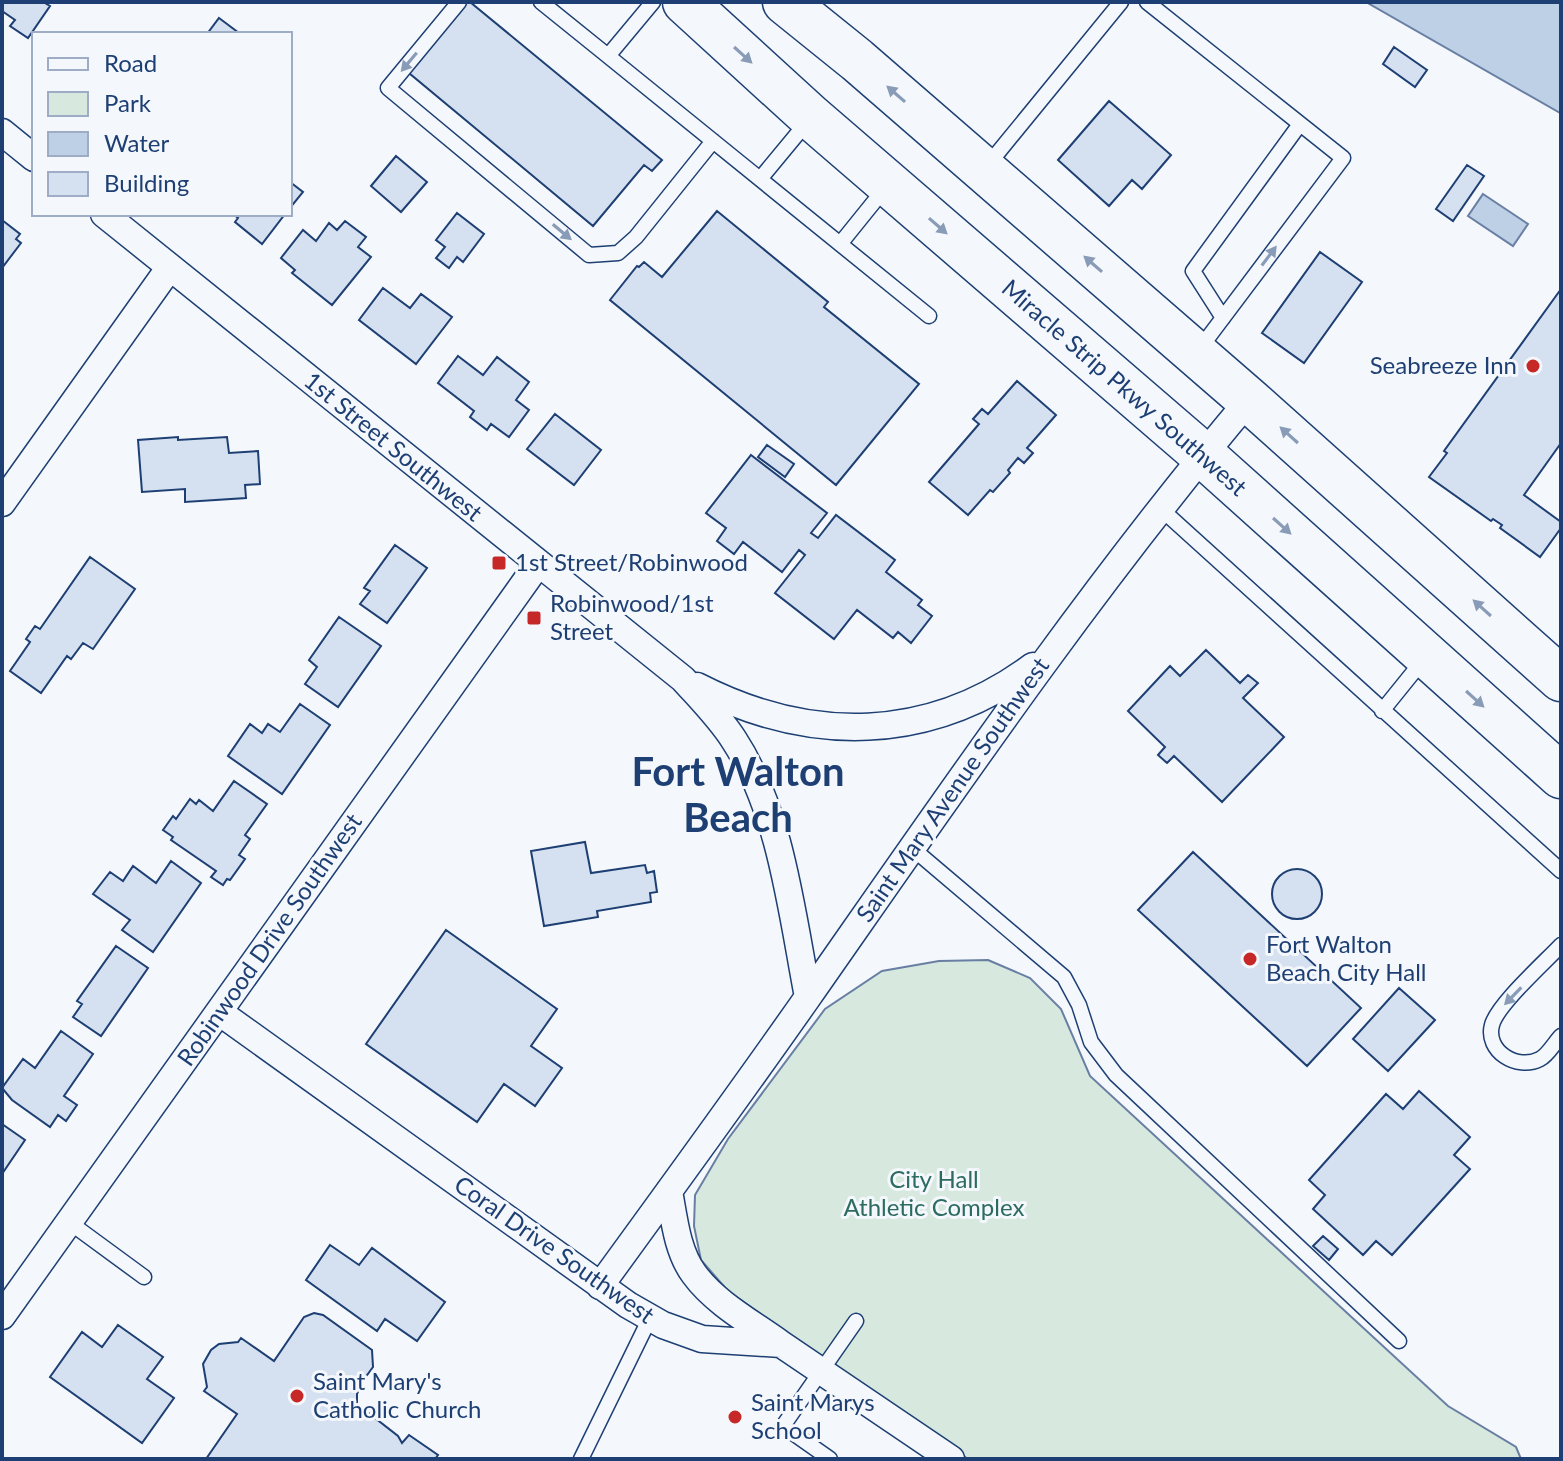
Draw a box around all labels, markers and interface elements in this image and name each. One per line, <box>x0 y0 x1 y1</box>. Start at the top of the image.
legend <box>32 32 292 216</box>
one-way arrow <box>733 45 752 63</box>
text: Road <box>104 48 157 77</box>
one-way arrow <box>401 51 418 71</box>
one-way arrow <box>887 85 906 103</box>
text: Park <box>104 88 152 117</box>
text: Water <box>104 128 169 157</box>
text: Building <box>104 168 189 197</box>
one-way arrow <box>928 217 948 234</box>
one-way arrow <box>552 223 572 240</box>
one-way arrow <box>1261 245 1277 266</box>
one-way arrow <box>1083 256 1103 273</box>
street label: Miracle Strip Pkwy Southwest <box>997 273 1254 501</box>
place label: Seabreeze Inn <box>1370 350 1517 379</box>
marker: Seabreeze Inn <box>1524 357 1542 375</box>
street label: 1st Street Southwest <box>299 365 489 527</box>
one-way arrow <box>1279 427 1299 444</box>
one-way arrow <box>1272 516 1291 534</box>
place label: 1st Street/Robinwood <box>515 547 748 576</box>
marker: 1st Street/Robinwood <box>490 554 508 572</box>
place label: Robinwood/1st Street <box>550 588 714 645</box>
one-way arrow <box>1473 600 1492 618</box>
marker: Robinwood/1st Street <box>525 609 543 627</box>
street label: Saint Mary Avenue Southwest <box>849 651 1055 927</box>
one-way arrow <box>1465 690 1485 707</box>
district label: Fort Walton Beach <box>631 747 845 841</box>
street label: Robinwood Drive Southwest <box>170 807 367 1071</box>
place label: Fort Walton Beach City Hall <box>1266 929 1426 986</box>
marker: Fort Walton Beach City Hall <box>1241 950 1259 968</box>
one-way arrow <box>1504 986 1522 1005</box>
park label: City Hall Athletic Complex <box>844 1164 1024 1221</box>
street label: Coral Drive Southwest <box>449 1169 661 1329</box>
place label: Saint Mary's Catholic Church <box>313 1366 481 1423</box>
marker: Saint Mary's Catholic Church <box>288 1387 306 1405</box>
place label: Saint Marys School <box>751 1387 875 1444</box>
marker: Saint Marys School <box>726 1408 744 1426</box>

